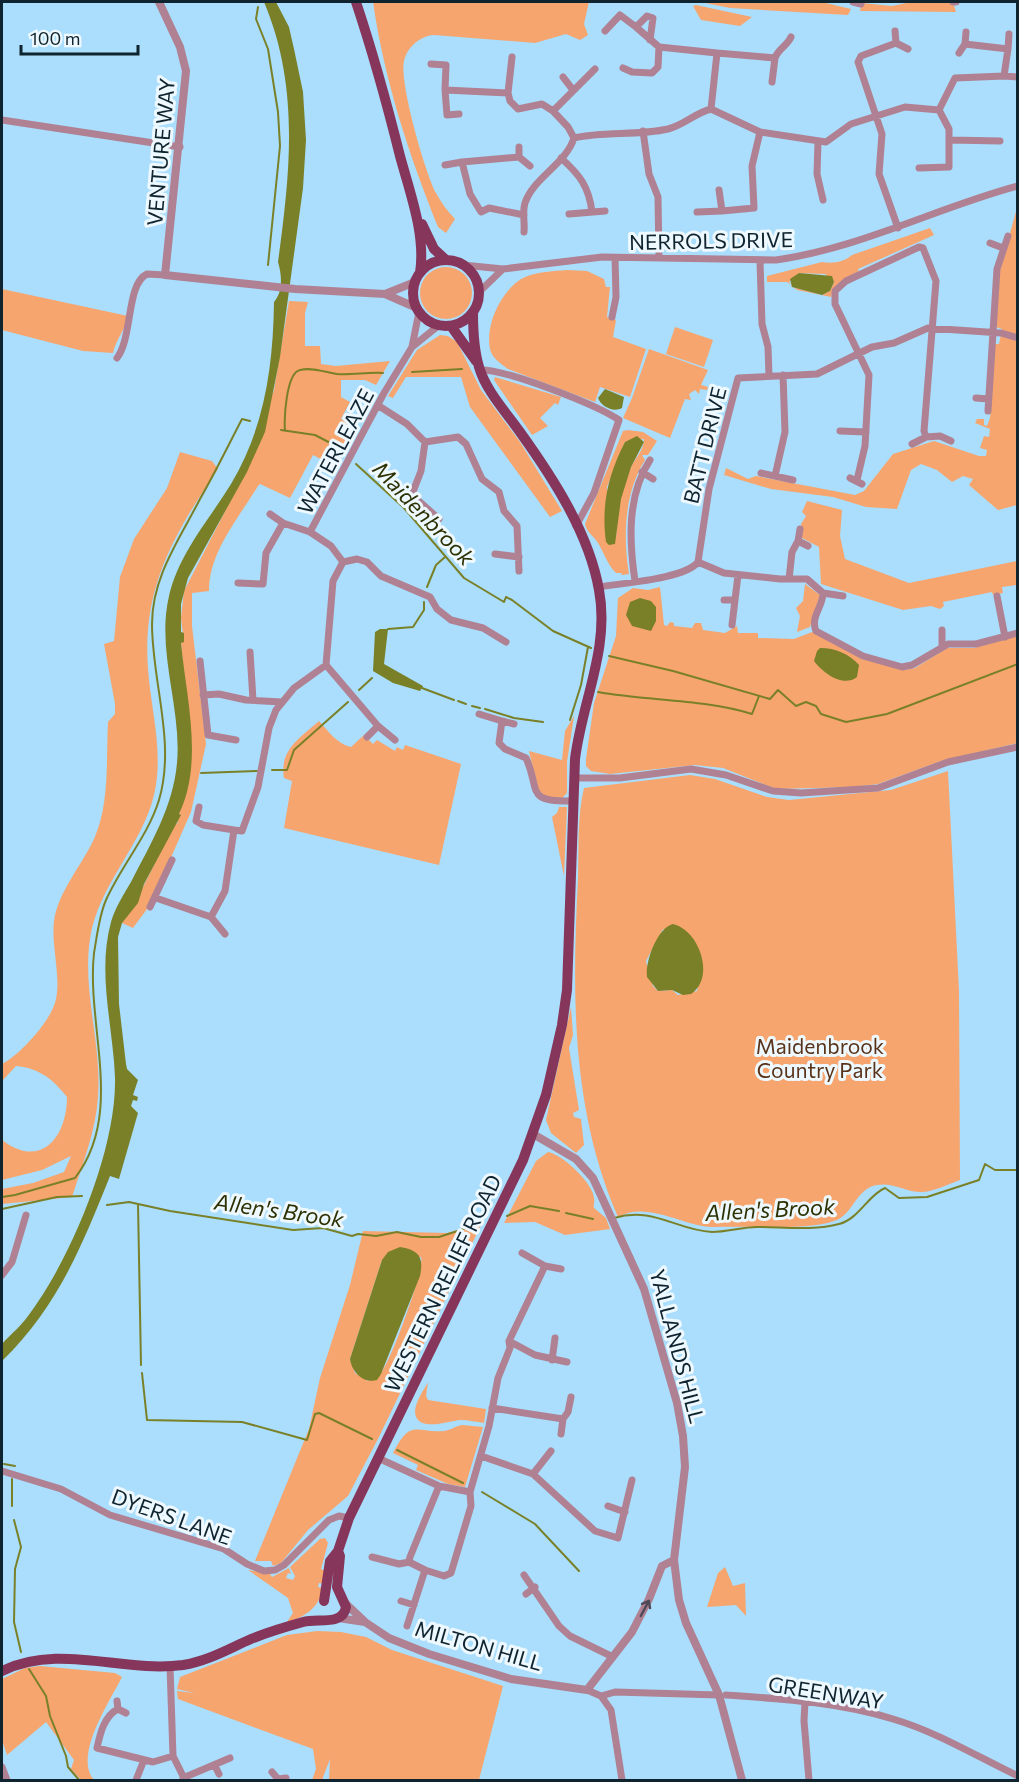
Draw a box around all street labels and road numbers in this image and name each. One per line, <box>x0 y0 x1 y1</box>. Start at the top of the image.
street label: VENTURE WAY <box>141 77 179 227</box>
street label: NERROLS DRIVE <box>629 226 793 254</box>
street label: WATERLEAZE <box>292 384 378 518</box>
street label: BATT DRIVE <box>677 384 731 506</box>
street label: WESTERN RELIEF ROAD <box>378 1170 506 1396</box>
street label: YALLANDS HILL <box>645 1266 711 1426</box>
street label: DYERS LANE <box>109 1483 235 1549</box>
street label: MILTON HILL <box>412 1615 546 1675</box>
street label: GREENWAY <box>767 1671 886 1714</box>

